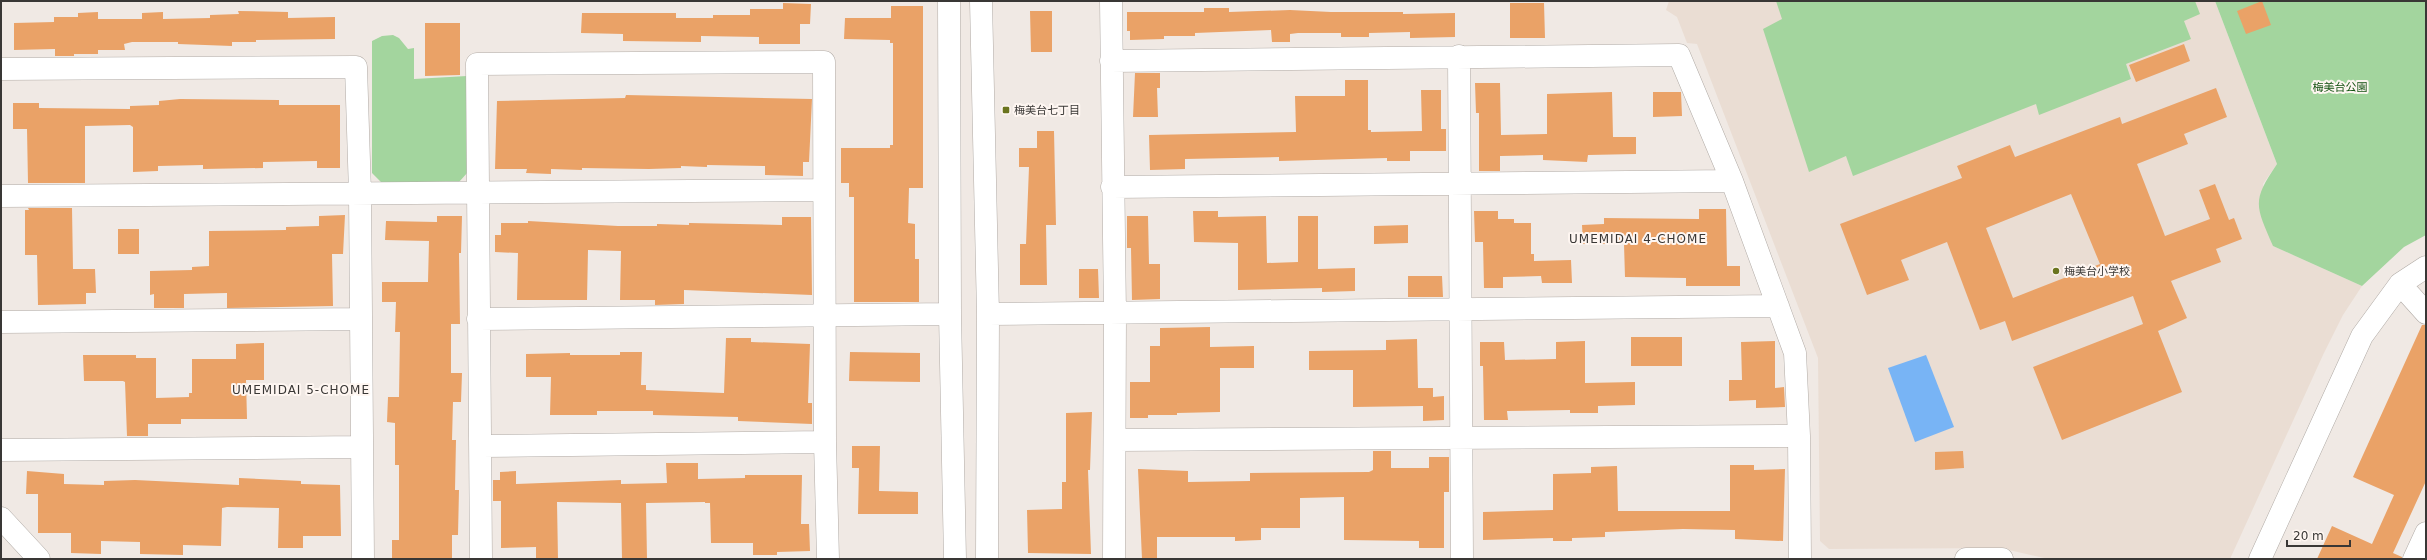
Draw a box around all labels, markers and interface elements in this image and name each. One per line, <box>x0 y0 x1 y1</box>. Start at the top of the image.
park label: 梅美台公園 <box>2313 81 2368 94</box>
place label: 梅美台七丁目 <box>1014 104 1080 117</box>
marker: 梅美台七丁目 <box>1001 105 1011 115</box>
district label: UMEMIDAI 4-CHOME <box>1569 232 1707 246</box>
place label: 梅美台小学校 <box>2064 265 2130 278</box>
marker: 梅美台小学校 <box>2051 266 2061 276</box>
district label: UMEMIDAI 5-CHOME <box>232 383 370 397</box>
scale bar <box>2287 522 2350 548</box>
text: 20 m <box>2293 529 2324 543</box>

